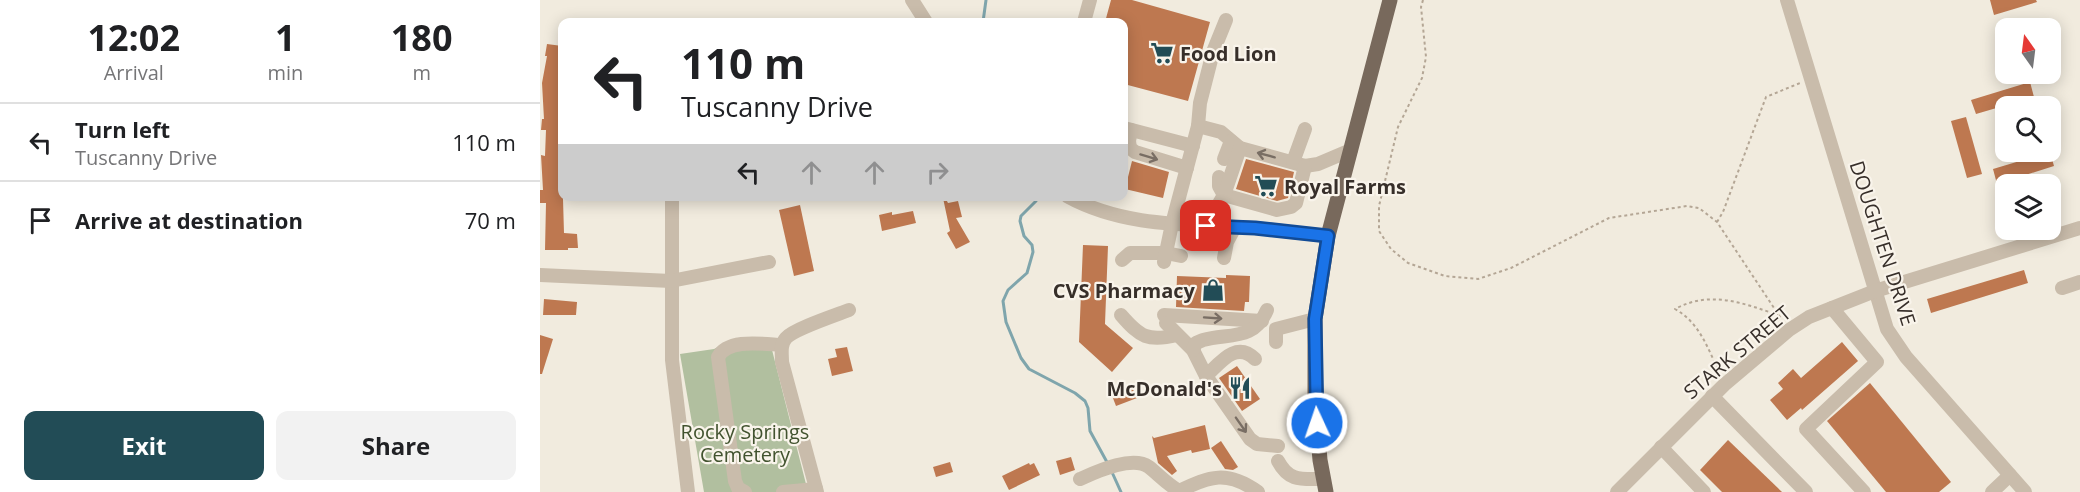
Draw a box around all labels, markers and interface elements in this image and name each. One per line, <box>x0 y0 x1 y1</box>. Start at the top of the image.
text: 12:02 <box>87 13 180 62</box>
text: 1 <box>275 13 296 62</box>
text: 180 <box>391 13 453 62</box>
north arrow <box>1995 18 2061 84</box>
map controls <box>1995 18 2061 240</box>
text: 110 m <box>681 34 805 91</box>
supermarket icon: Food Lion <box>1149 40 1175 66</box>
place label: Food Lion <box>1180 40 1277 67</box>
icon: left <box>582 42 660 120</box>
text: Arrival <box>104 59 164 86</box>
text: min <box>267 59 303 86</box>
text: m <box>412 59 431 86</box>
text: Tuscanny Drive <box>681 88 873 125</box>
button: search <box>1995 96 2061 162</box>
text: Turn left <box>75 114 170 144</box>
icon: left <box>24 126 57 159</box>
text: 110 m <box>452 127 516 157</box>
text: Tuscanny Drive <box>75 144 217 171</box>
one-way arrow <box>1257 149 1276 160</box>
one-way arrow <box>1139 152 1158 163</box>
icon: left <box>732 156 765 189</box>
icon: ahead <box>795 156 828 189</box>
icon: ahead <box>858 156 891 189</box>
icon: right <box>921 156 954 189</box>
street label: DOUGHTEN DRIVE <box>1844 157 1922 329</box>
supermarket icon: Royal Farms <box>1253 173 1279 199</box>
place label: Royal Farms <box>1284 173 1406 200</box>
button: layers <box>1995 174 2061 240</box>
pin <box>1180 200 1231 251</box>
icon: arrive <box>24 204 57 237</box>
text: Arrive at destination <box>75 205 303 235</box>
text: 70 m <box>465 205 516 235</box>
icon: arrive <box>1189 209 1222 242</box>
place label: CVS Pharmacy <box>1053 277 1196 304</box>
shop icon: CVS Pharmacy <box>1200 277 1226 303</box>
street label: STARK STREET <box>1678 299 1796 405</box>
one-way arrow <box>1202 313 1222 324</box>
place label: McDonald's <box>1106 375 1222 402</box>
restaurant icon: McDonald's <box>1227 375 1253 401</box>
position arrow <box>1285 391 1349 455</box>
button: Exit <box>24 411 264 480</box>
button: Share <box>276 411 516 480</box>
one-way arrow <box>1235 417 1247 433</box>
park label: Rocky Springs Cemetery <box>681 418 809 468</box>

